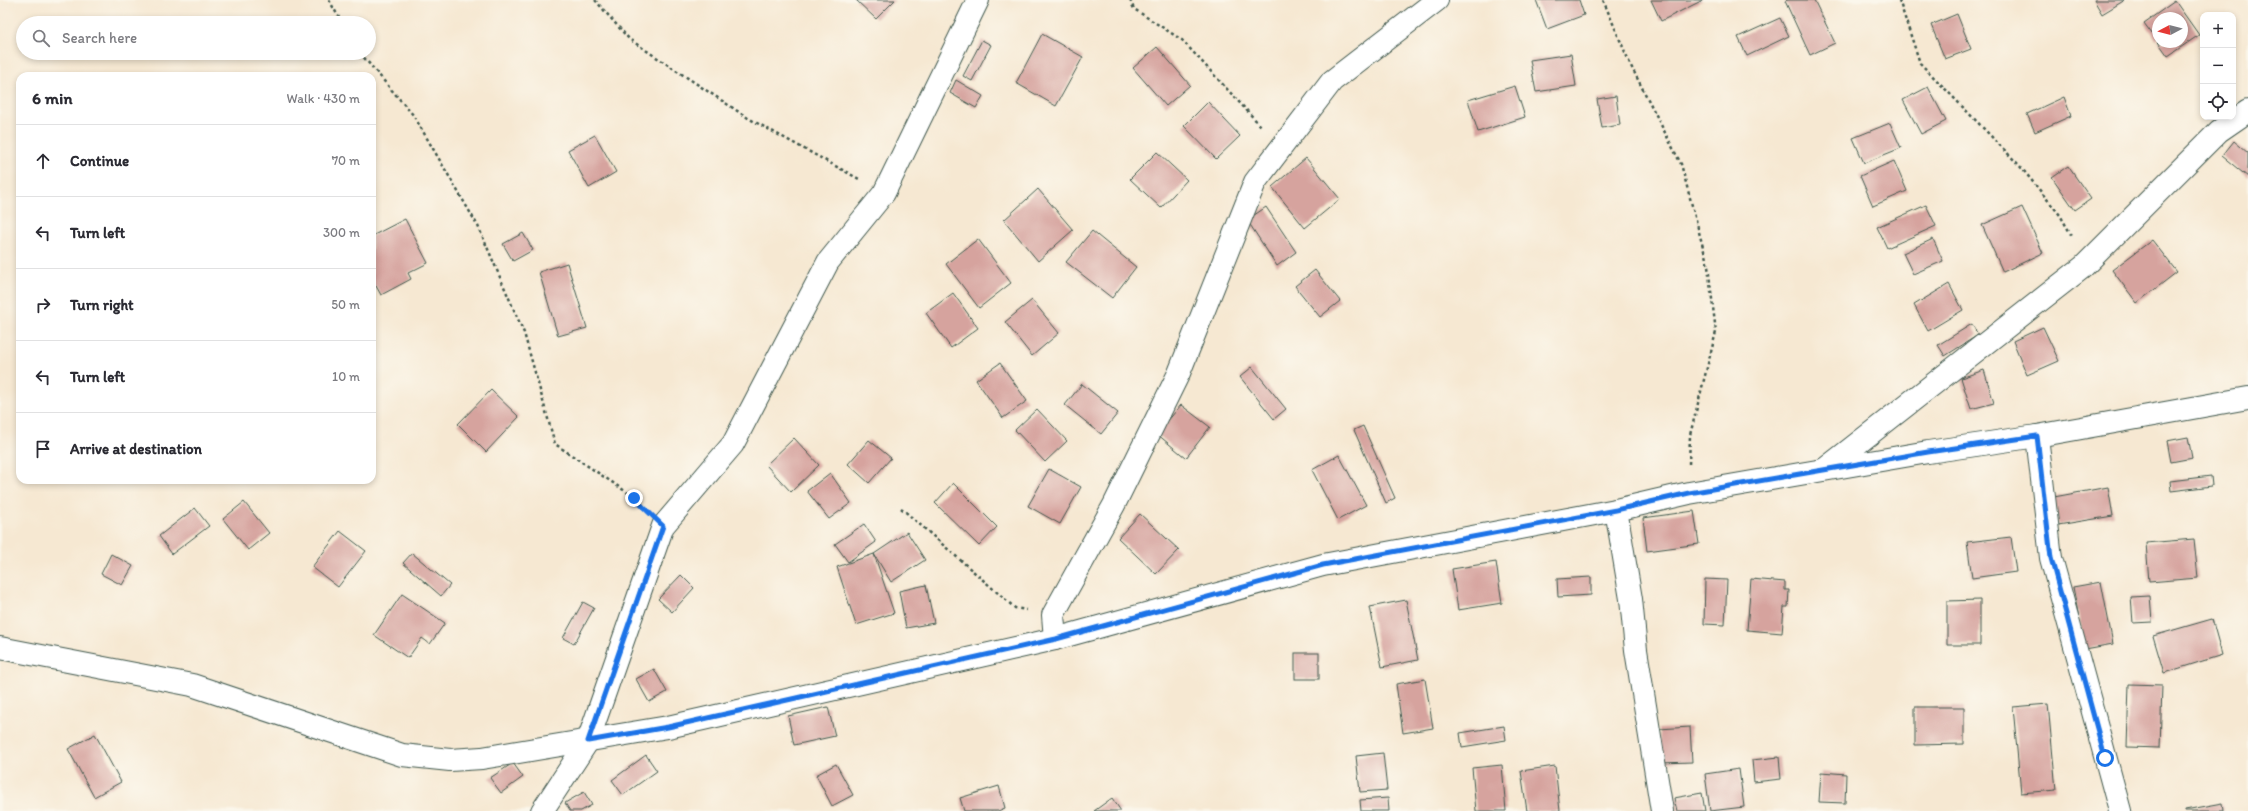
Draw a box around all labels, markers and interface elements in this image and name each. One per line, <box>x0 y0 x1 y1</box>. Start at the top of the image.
north arrow <box>2152 12 2188 48</box>
map controls <box>2200 12 2236 120</box>
button: + <box>2200 12 2236 48</box>
search box <box>16 16 376 60</box>
icon: search <box>30 27 52 49</box>
text: Search here <box>62 29 137 47</box>
button: − <box>2200 48 2236 84</box>
button: locate <box>2200 84 2236 120</box>
text: 6 min <box>32 88 73 108</box>
text: Walk · 430 m <box>287 91 360 106</box>
icon: ahead <box>32 150 54 172</box>
text: Continue <box>70 152 129 170</box>
text: 70 m <box>332 153 360 168</box>
icon: left <box>32 222 54 244</box>
text: Turn left <box>70 224 125 242</box>
text: 300 m <box>323 225 360 240</box>
icon: right <box>32 294 54 316</box>
text: Turn right <box>70 296 134 314</box>
text: 50 m <box>331 297 360 312</box>
icon: left <box>32 366 54 388</box>
text: Turn left <box>70 368 125 386</box>
text: 10 m <box>332 369 360 384</box>
icon: arrive <box>32 438 54 460</box>
text: Arrive at destination <box>70 440 202 458</box>
route end <box>625 489 643 507</box>
route start <box>2096 749 2114 767</box>

